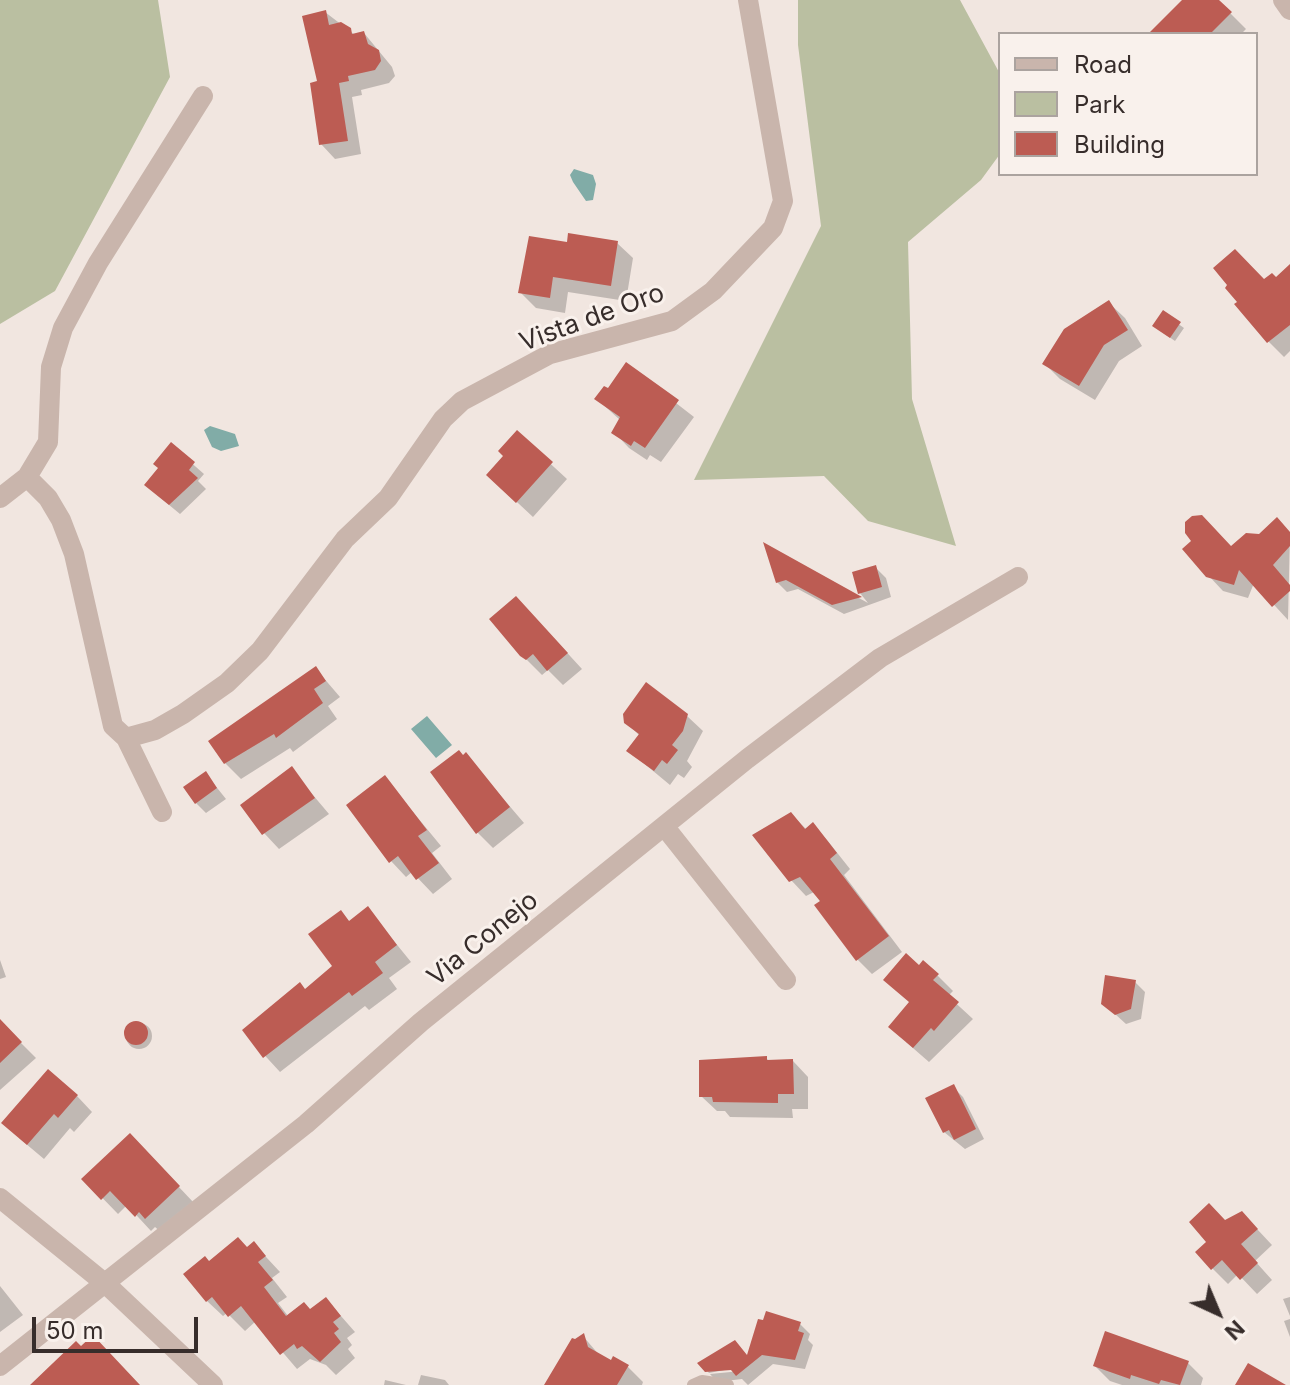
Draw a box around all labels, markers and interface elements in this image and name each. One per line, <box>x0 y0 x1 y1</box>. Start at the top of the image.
legend <box>998 32 1258 176</box>
text: Road <box>1074 50 1132 79</box>
text: Park <box>1074 90 1125 119</box>
text: Building <box>1074 130 1165 159</box>
street label: Vista de Oro <box>515 277 669 359</box>
street label: Via Conejo <box>421 885 545 993</box>
north arrow <box>1178 1273 1258 1353</box>
scale bar <box>36 1301 202 1351</box>
text: N <box>1220 1315 1250 1345</box>
text: 50 m <box>46 1316 104 1345</box>

